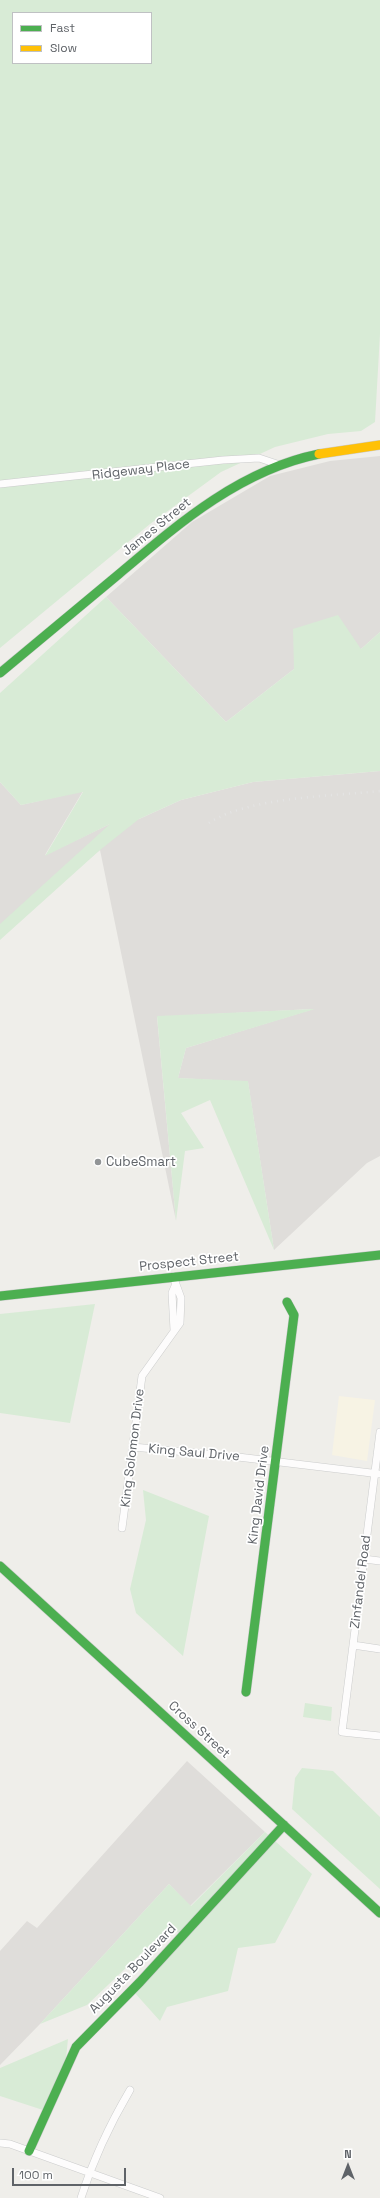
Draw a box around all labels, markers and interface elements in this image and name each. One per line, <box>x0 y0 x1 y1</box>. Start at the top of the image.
legend <box>12 12 152 64</box>
text: Fast <box>50 20 75 36</box>
text: Slow <box>50 40 77 56</box>
street label: Ridgeway Place <box>91 456 191 484</box>
street label: James Street <box>120 495 194 559</box>
place label: CubeSmart <box>106 1154 176 1170</box>
marker: CubeSmart <box>93 1157 103 1167</box>
street label: Prospect Street <box>138 1249 240 1275</box>
street label: King Solomon Drive <box>118 1388 148 1508</box>
street label: King Saul Drive <box>148 1441 240 1465</box>
street label: King David Drive <box>245 1445 273 1545</box>
street label: Zinfandel Road <box>348 1534 374 1630</box>
street label: Cross Street <box>165 1698 233 1762</box>
street label: Augusta Boulevard <box>86 1921 180 2017</box>
north arrow <box>328 2146 368 2186</box>
text: N <box>344 2147 352 2161</box>
scale bar <box>14 2160 128 2186</box>
text: 100 m <box>19 2167 53 2183</box>

